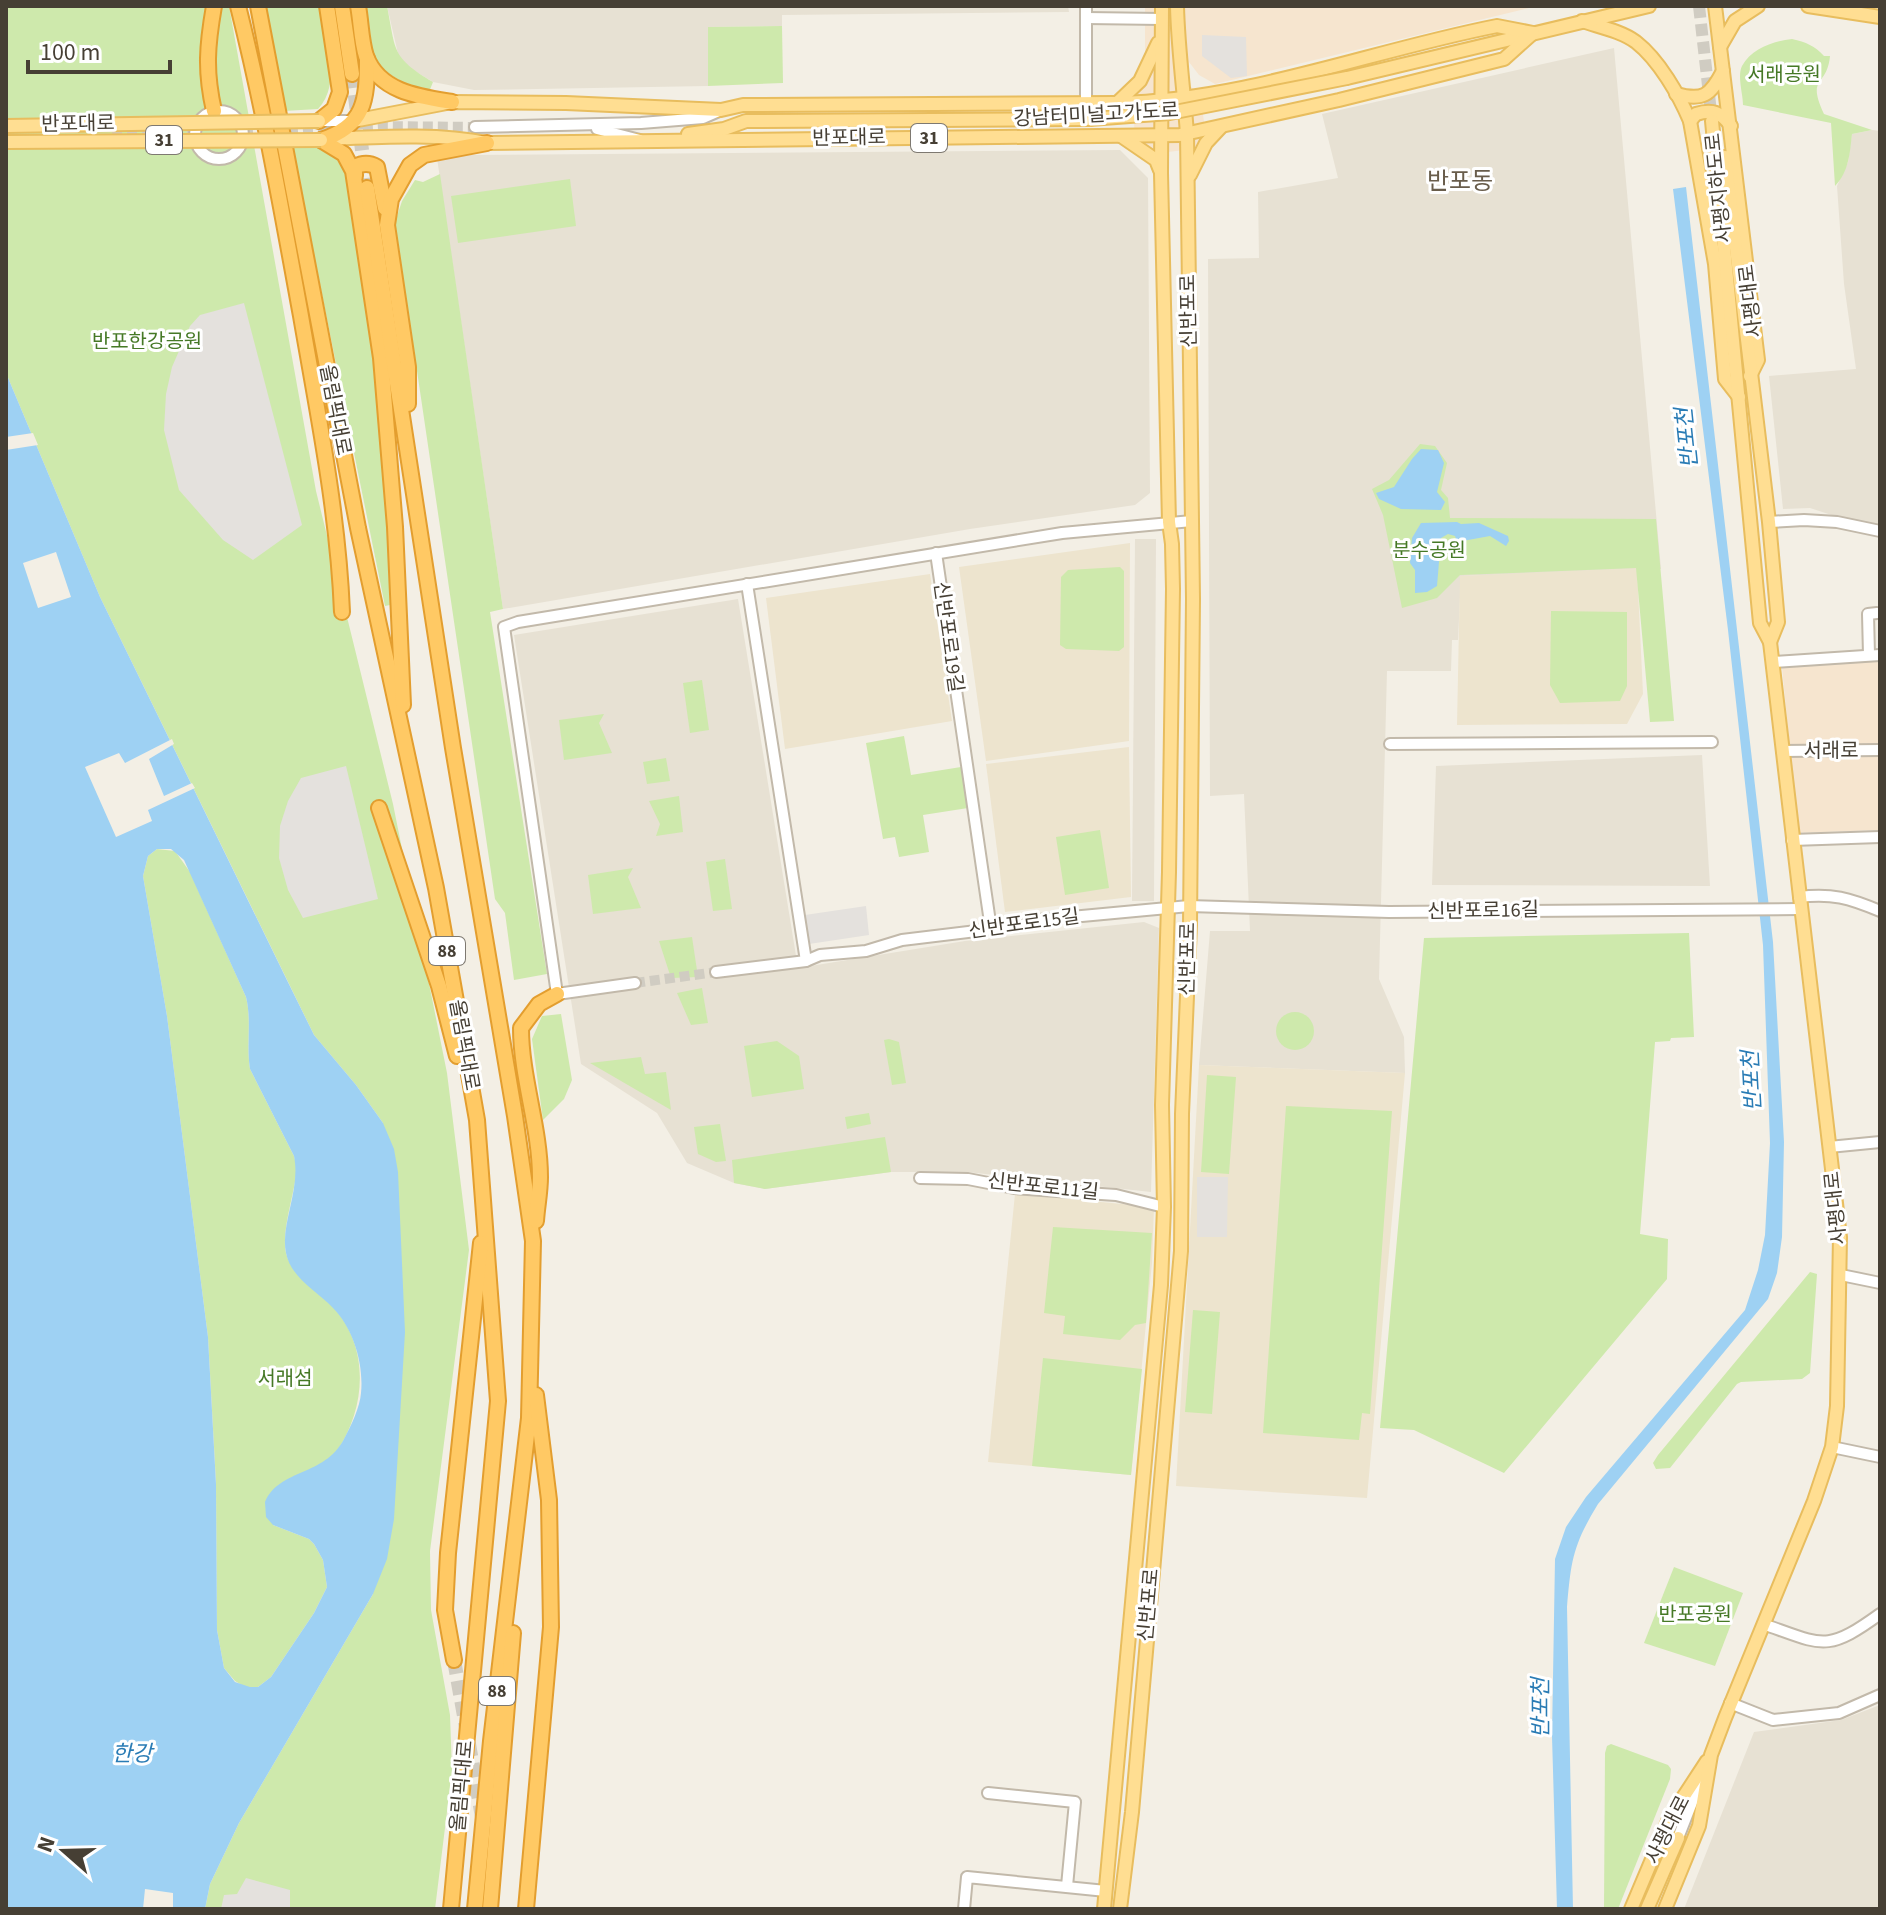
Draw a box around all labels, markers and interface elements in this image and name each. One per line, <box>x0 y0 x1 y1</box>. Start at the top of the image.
scale bar <box>28 24 170 74</box>
text: 100 m <box>40 35 100 70</box>
park label: 서래공원 <box>1747 61 1821 89</box>
street label: 강남터미널고가도로 <box>1013 97 1179 133</box>
street label: 반포대로 <box>41 109 115 139</box>
street label: 반포대로 <box>812 123 886 153</box>
road number: 31 <box>911 124 947 152</box>
road number: 31 <box>146 126 182 154</box>
street label: 사평지하도로 <box>1699 132 1739 244</box>
district label: 반포동 <box>1427 164 1493 199</box>
street label: 사평대로 <box>1733 263 1769 339</box>
street label: 신반포로 <box>1174 274 1204 348</box>
park label: 반포한강공원 <box>92 328 202 356</box>
street label: 올림픽대로 <box>312 362 358 458</box>
water label: 반포천 <box>1668 403 1706 470</box>
park label: 분수공원 <box>1392 537 1466 565</box>
street label: 신반포로19길 <box>926 580 970 694</box>
street label: 서래로 <box>1803 737 1859 765</box>
street label: 신반포로16길 <box>1427 896 1539 926</box>
street label: 신반포로15길 <box>967 902 1081 946</box>
street label: 신반포로 <box>1173 922 1203 996</box>
road number: 88 <box>429 937 465 965</box>
street label: 올림픽대로 <box>442 997 486 1093</box>
water label: 반포천 <box>1734 1047 1770 1112</box>
street label: 신반포로11길 <box>986 1167 1100 1207</box>
street label: 사평대로 <box>1818 1170 1854 1246</box>
park label: 서래섬 <box>257 1365 313 1393</box>
street label: 신반포로 <box>1132 1567 1166 1643</box>
park label: 반포공원 <box>1658 1601 1732 1629</box>
water label: 반포천 <box>1525 1675 1557 1738</box>
road number: 88 <box>479 1677 515 1705</box>
water label: 한강 <box>112 1738 155 1770</box>
street label: 올림픽대로 <box>444 1739 480 1833</box>
street label: 사평대로 <box>1639 1791 1697 1869</box>
north arrow <box>24 1811 104 1891</box>
text: N <box>29 1832 64 1857</box>

